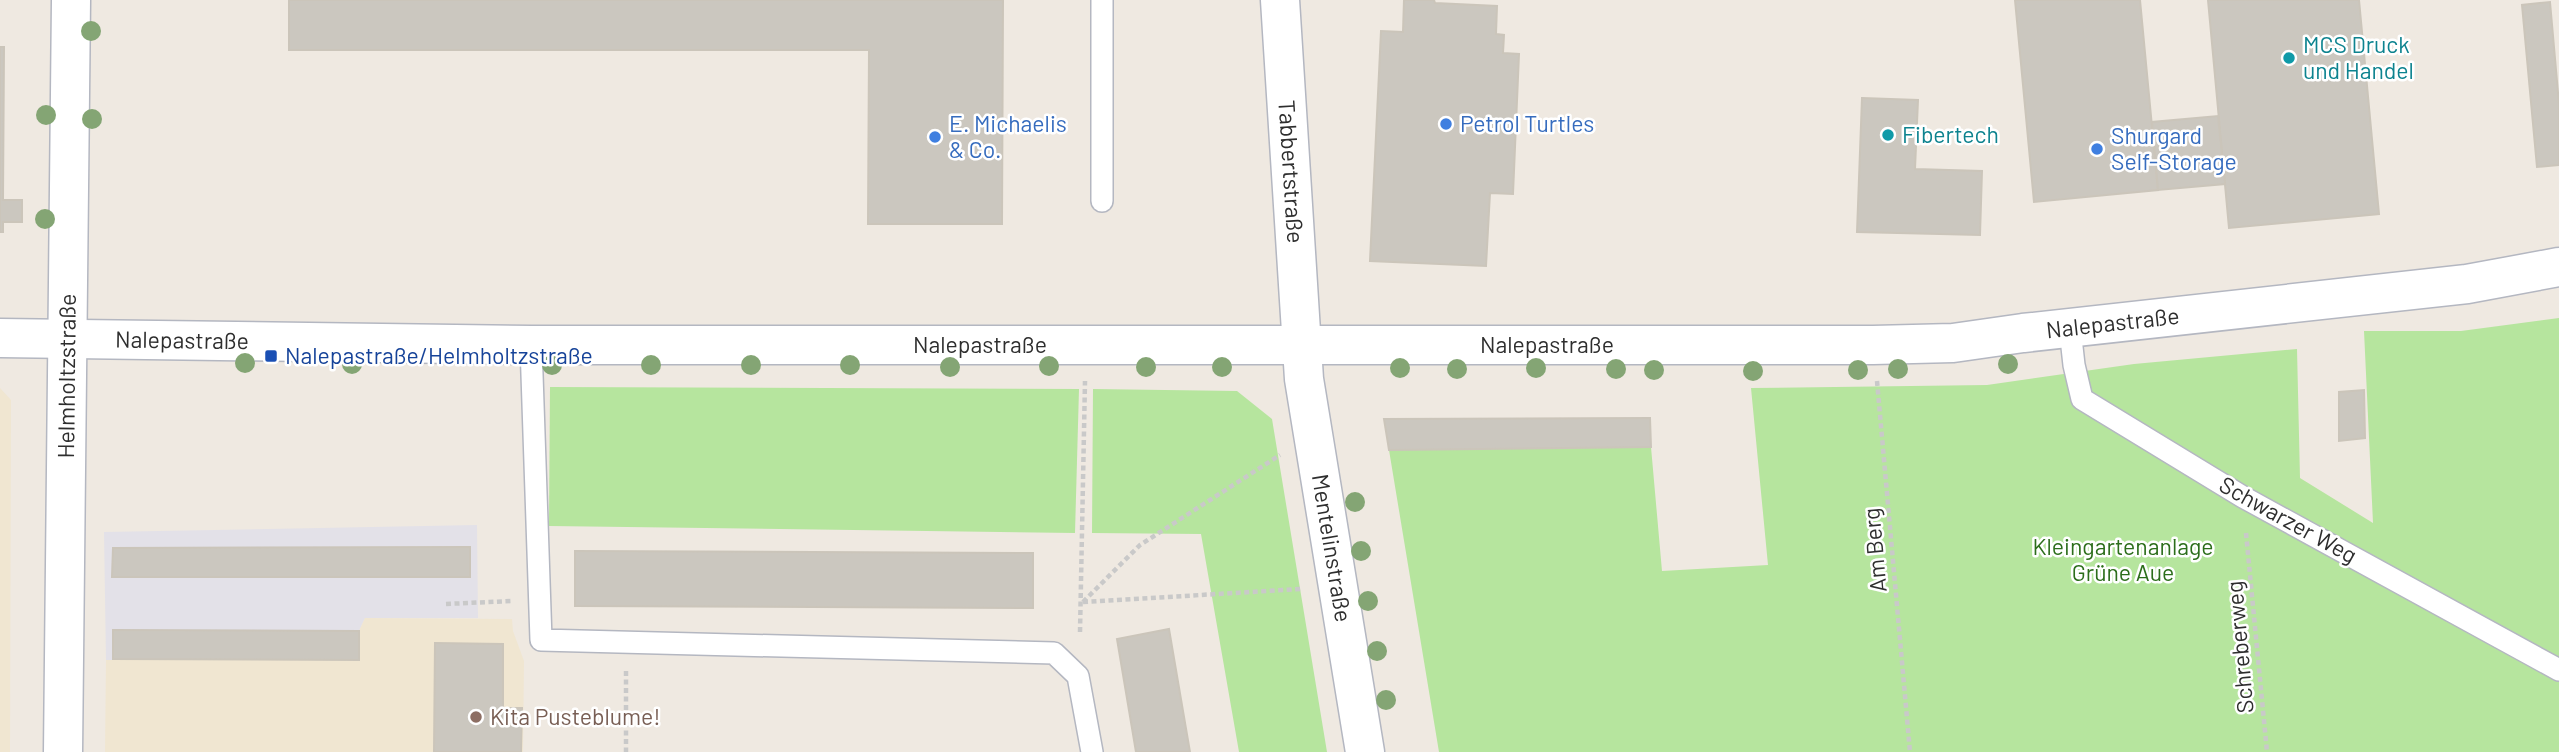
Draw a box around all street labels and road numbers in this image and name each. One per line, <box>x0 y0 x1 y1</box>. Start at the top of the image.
street label: Tabbertstraße <box>1273 99 1310 244</box>
street label: Helmholtzstraße <box>51 293 81 459</box>
street label: Nalepastraße <box>2044 301 2181 343</box>
street label: Nalepastraße <box>115 325 249 354</box>
street label: Nalepastraße <box>913 330 1047 358</box>
street label: Nalepastraße <box>1480 330 1614 358</box>
street label: Schwarzer Weg <box>2215 470 2362 569</box>
street label: Mentelinstraße <box>1307 472 1359 624</box>
street label: Am Berg <box>1856 507 1892 593</box>
street label: Schreberweg <box>2219 580 2259 714</box>

